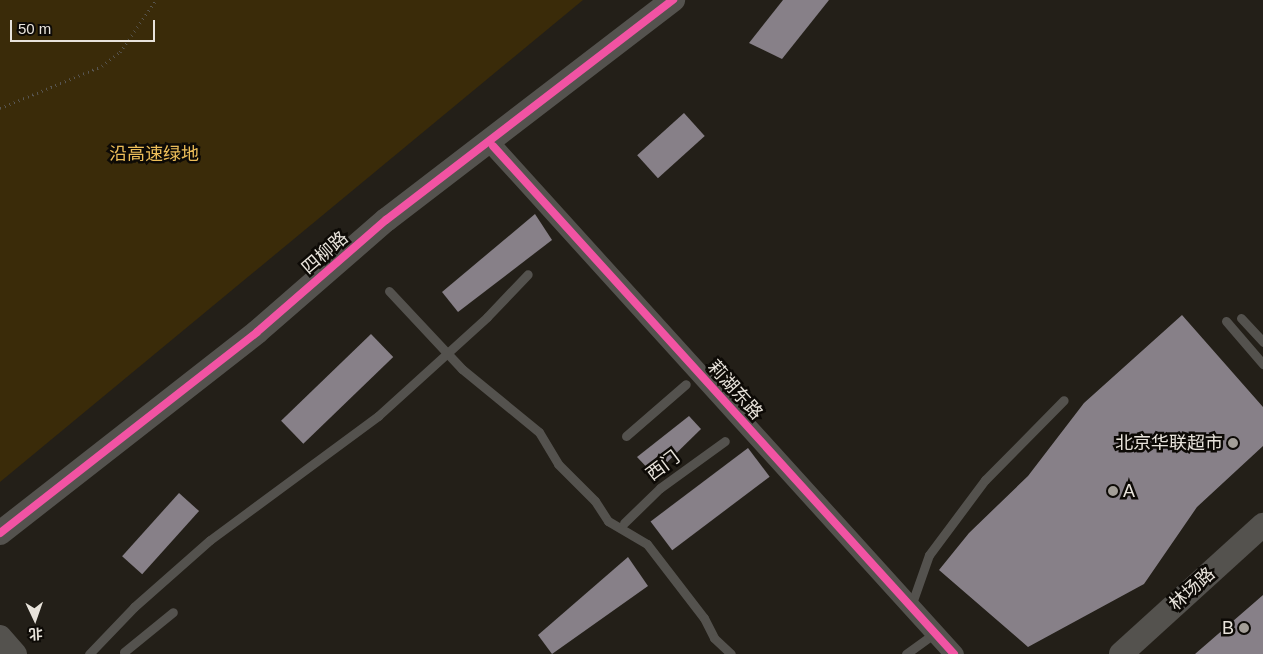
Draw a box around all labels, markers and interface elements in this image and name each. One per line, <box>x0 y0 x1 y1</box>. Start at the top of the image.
scale bar <box>12 10 158 42</box>
text: 50 m <box>18 20 51 37</box>
park label: 沿高速绿地 <box>109 143 199 165</box>
street label: 四柳路 <box>298 227 352 279</box>
street label: 莉湖东路 <box>703 356 767 424</box>
place label: 北京华联超市 <box>1115 432 1223 454</box>
marker: 北京华联超市 <box>1227 437 1239 449</box>
street label: 西门 <box>642 447 684 485</box>
place label: A <box>1123 480 1135 502</box>
marker: A <box>1107 485 1119 497</box>
street label: 林场路 <box>1165 563 1219 615</box>
north arrow <box>10 594 60 644</box>
place label: B <box>1222 617 1234 639</box>
marker: B <box>1238 622 1250 634</box>
text: 北 <box>28 626 43 642</box>

